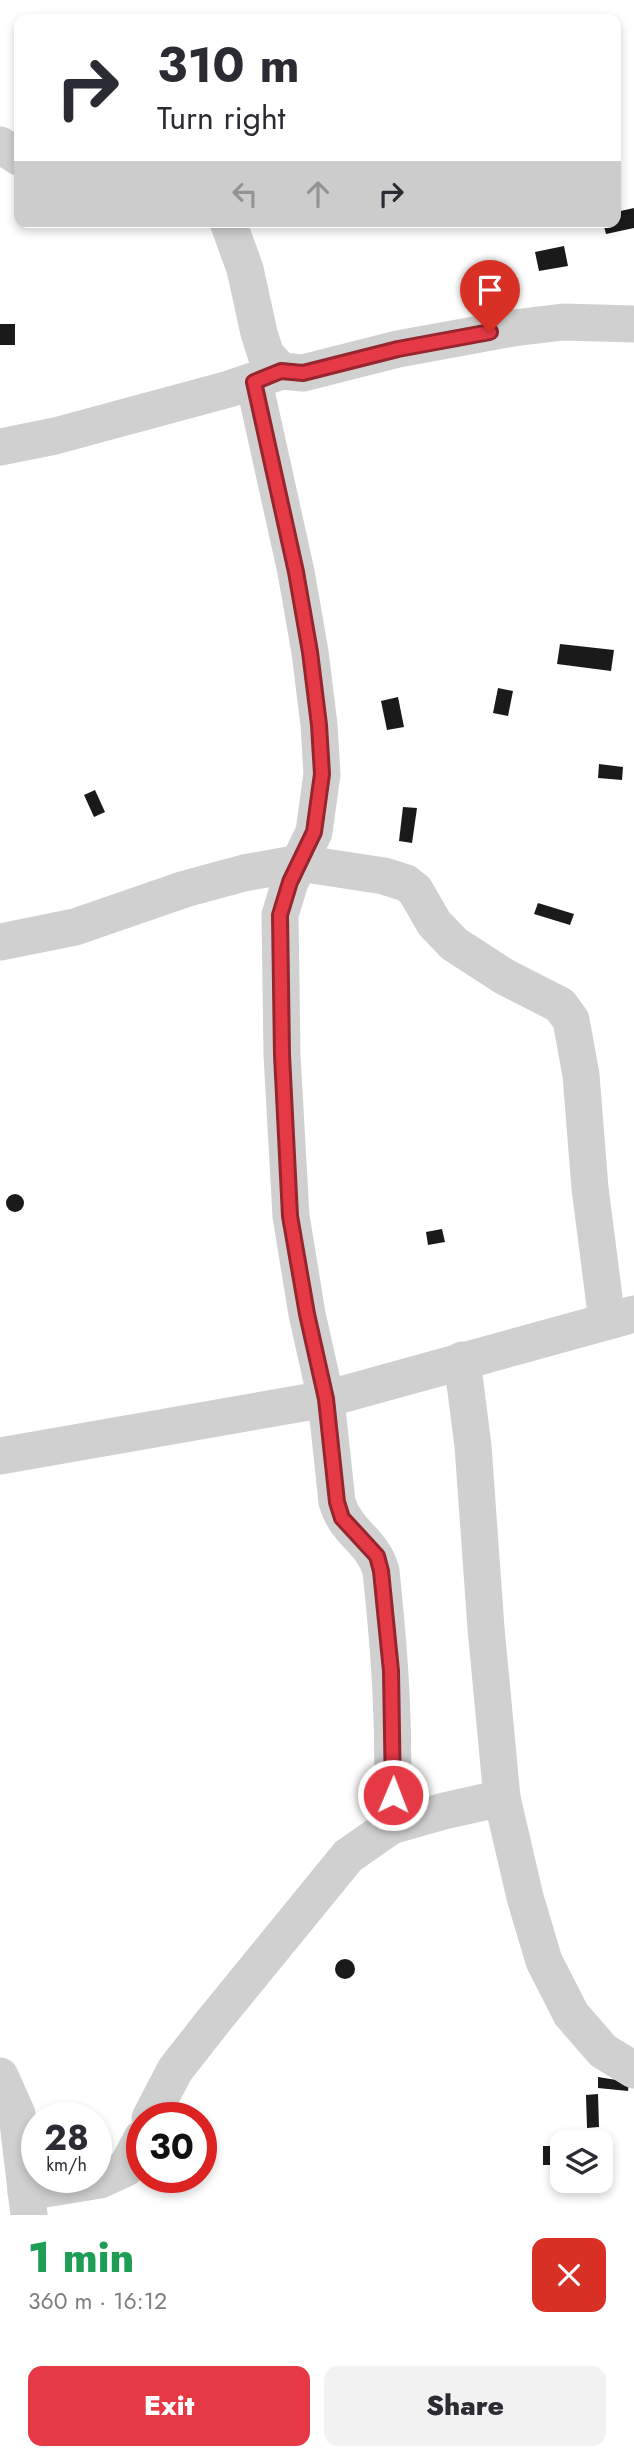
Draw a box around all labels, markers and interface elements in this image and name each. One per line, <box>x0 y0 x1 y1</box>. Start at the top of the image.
text: 310 m <box>157 30 300 100</box>
icon: right <box>42 42 133 133</box>
text: Turn right <box>157 95 286 141</box>
icon: left <box>226 175 264 213</box>
icon: ahead <box>299 175 337 213</box>
icon: right <box>372 175 410 213</box>
pin <box>460 260 520 332</box>
icon: arrive <box>471 271 509 309</box>
position arrow <box>356 1758 430 1832</box>
speed limit sign: 30 <box>126 2102 217 2193</box>
text: 28 <box>44 2113 89 2163</box>
map controls <box>550 2130 613 2193</box>
button: layers <box>550 2130 613 2193</box>
text: km/h <box>46 2152 87 2178</box>
text: 1 min <box>28 2227 134 2288</box>
button: close <box>532 2238 606 2312</box>
text: 360 m · 16:12 <box>28 2284 167 2318</box>
button: Exit <box>28 2366 310 2446</box>
button: Share <box>324 2366 606 2446</box>

